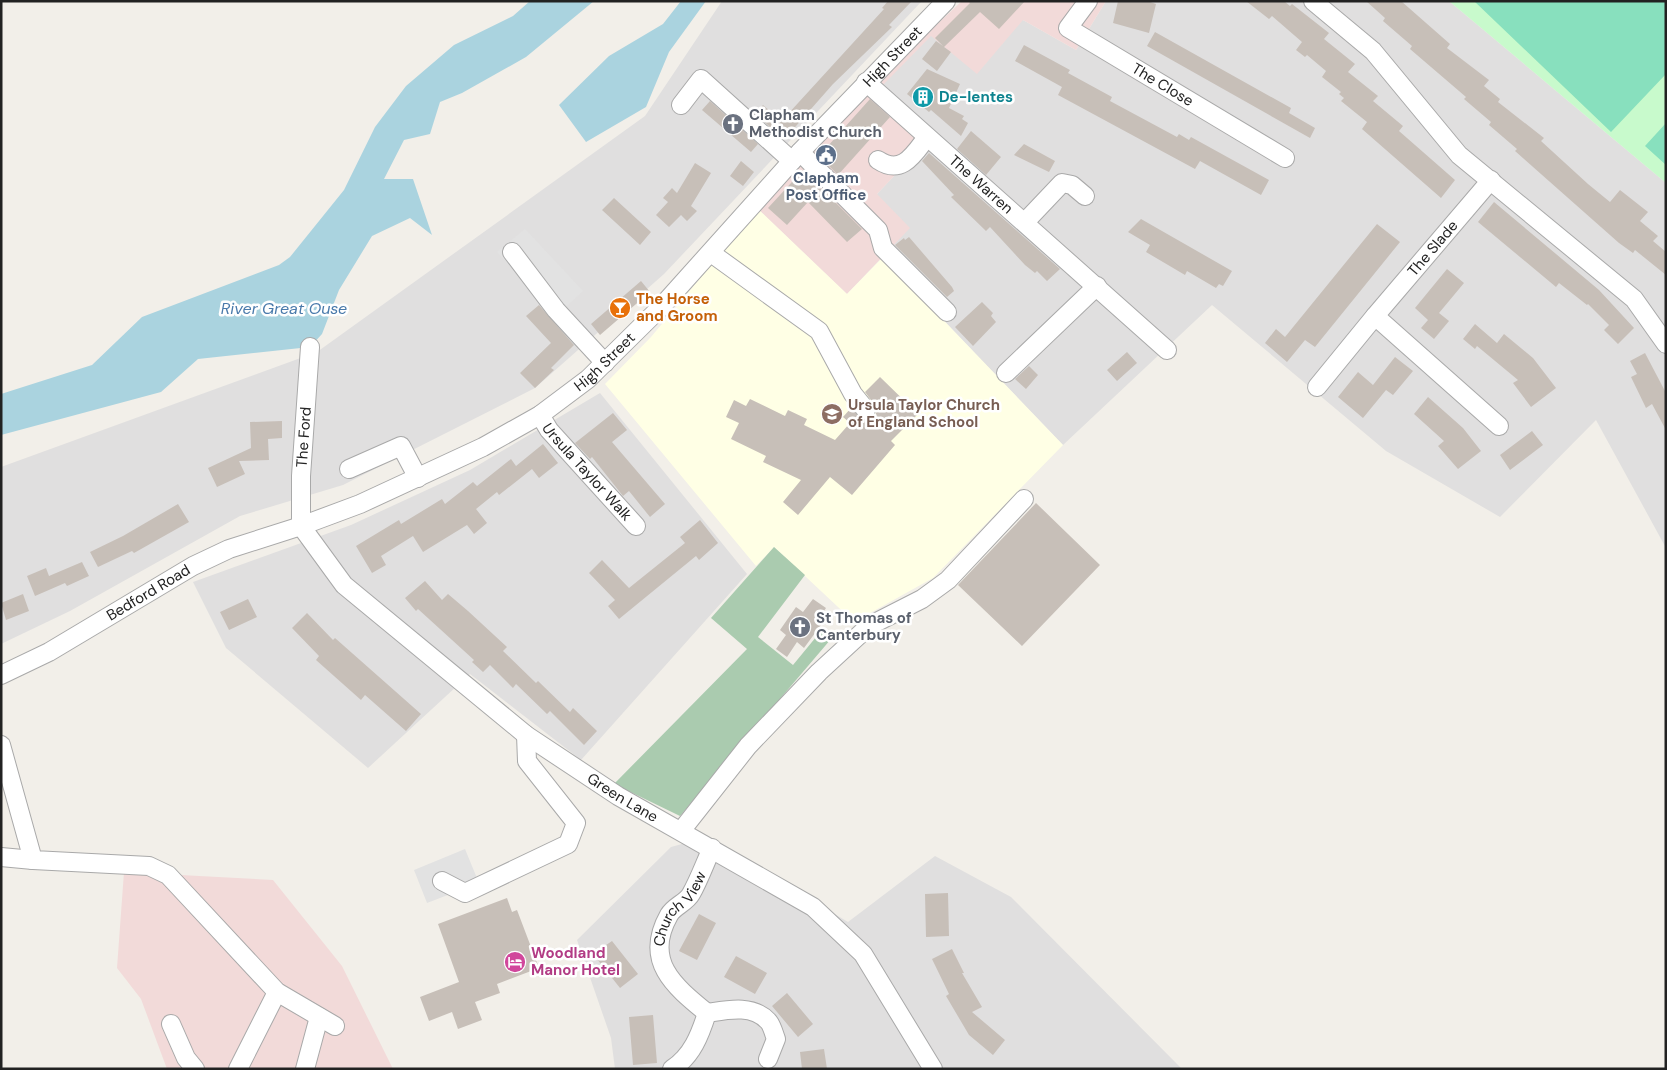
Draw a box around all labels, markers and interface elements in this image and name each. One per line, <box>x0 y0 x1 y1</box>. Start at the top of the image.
street label: High Street <box>858 22 927 91</box>
street label: The Close <box>1128 59 1197 111</box>
building icon: De-Ientes <box>911 85 935 109</box>
place label: De-Ientes <box>939 87 1013 107</box>
place label: Clapham Methodist Church <box>749 105 882 142</box>
church icon: Clapham Methodist Church <box>721 112 745 136</box>
public building icon: Clapham Post Office <box>814 143 838 167</box>
street label: The Warren <box>945 150 1017 218</box>
place label: Clapham Post Office <box>786 168 866 205</box>
street label: The Slade <box>1403 216 1462 281</box>
place label: The Horse and Groom <box>636 289 718 326</box>
bar icon: The Horse and Groom <box>608 296 632 320</box>
water label: River Great Ouse <box>221 298 347 319</box>
street label: High Street <box>570 328 640 396</box>
place label: Ursula Taylor Church of England School <box>848 395 1000 432</box>
school or university icon: Ursula Taylor Church of England School <box>820 402 844 426</box>
street label: The Ford <box>292 406 316 468</box>
street label: Ursula Taylor Walk <box>537 420 637 525</box>
street label: Bedford Road <box>103 560 194 625</box>
place label: St Thomas of Canterbury <box>816 608 912 645</box>
church icon: St Thomas of Canterbury <box>788 615 812 639</box>
street label: Green Lane <box>583 768 662 827</box>
street label: Church View <box>649 868 711 947</box>
place label: Woodland Manor Hotel <box>531 943 620 980</box>
hotel icon: Woodland Manor Hotel <box>503 950 527 974</box>

